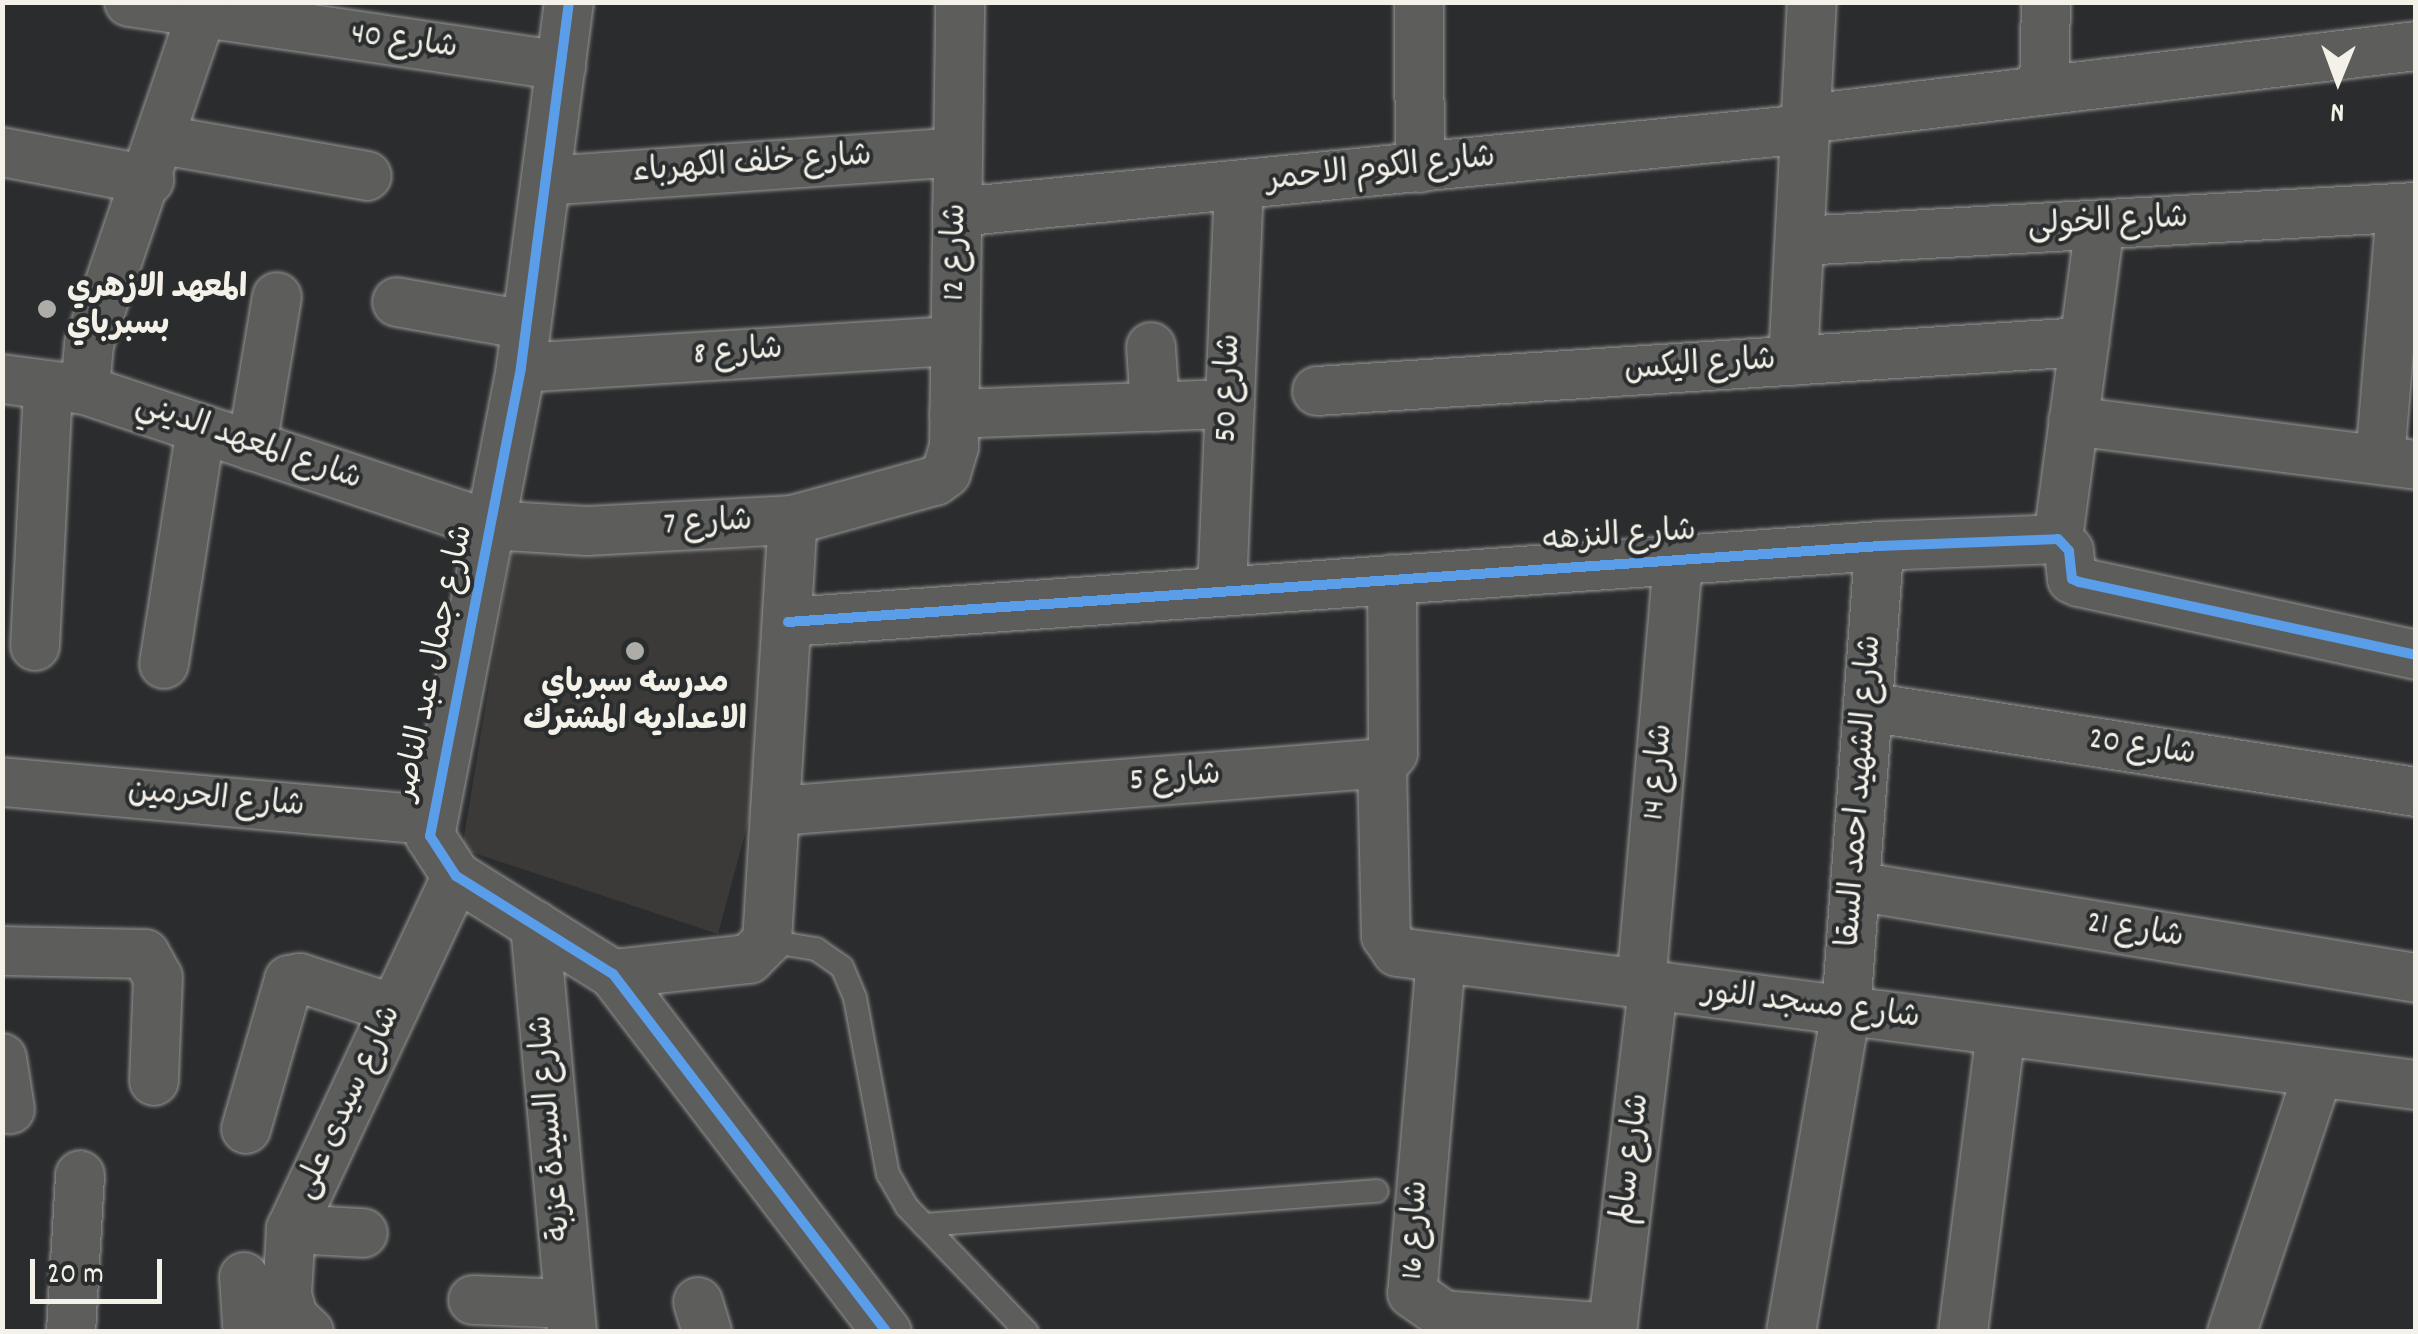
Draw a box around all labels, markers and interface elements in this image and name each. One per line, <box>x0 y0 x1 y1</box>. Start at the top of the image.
street label: شارع 40 <box>348 17 460 69</box>
north arrow <box>2288 30 2388 130</box>
text: N <box>2330 90 2345 130</box>
street label: شارع خلف الكهرباء <box>631 138 873 194</box>
street label: شارع الكوم الاحمر <box>1265 140 1497 202</box>
street label: شارع الخولى <box>2027 201 2189 247</box>
street label: شارع 12 <box>937 203 977 301</box>
place label: المعهد الازهري بسبرباي <box>67 272 247 347</box>
marker: المعهد الازهري بسبرباي <box>36 298 58 320</box>
street label: شارع 8 <box>692 332 784 376</box>
street label: شارع 50 <box>1209 333 1251 443</box>
street label: شارع اليكس <box>1623 343 1777 391</box>
street label: شارع المعهد الديني <box>130 387 366 501</box>
street label: شارع 7 <box>663 504 753 546</box>
street label: شارع النزهه <box>1541 513 1697 563</box>
street label: شارع جمال عبد الناصر <box>388 522 484 804</box>
street label: شارع الشهيد احمد السقا <box>1832 634 1892 948</box>
marker: مدرسه سبرباي الاعداديه المشترك <box>624 640 646 662</box>
place label: مدرسه سبرباي الاعداديه المشترك <box>523 667 747 742</box>
street label: شارع 14 <box>1637 722 1683 822</box>
street label: شارع 20 <box>2086 722 2198 776</box>
street label: شارع 5 <box>1128 758 1222 802</box>
street label: شارع الحرمين <box>126 774 306 828</box>
street label: شارع 21 <box>2084 905 2186 959</box>
street label: شارع مسجد النور <box>1700 975 1922 1039</box>
street label: شارع سيدى على <box>288 1000 412 1206</box>
street label: شارع السيدة عزبة <box>524 1013 582 1243</box>
street label: شارع سالم <box>1606 1091 1660 1227</box>
street label: شارع 16 <box>1395 1179 1439 1281</box>
scale bar <box>35 1239 168 1301</box>
text: 20 m <box>47 1255 104 1298</box>

